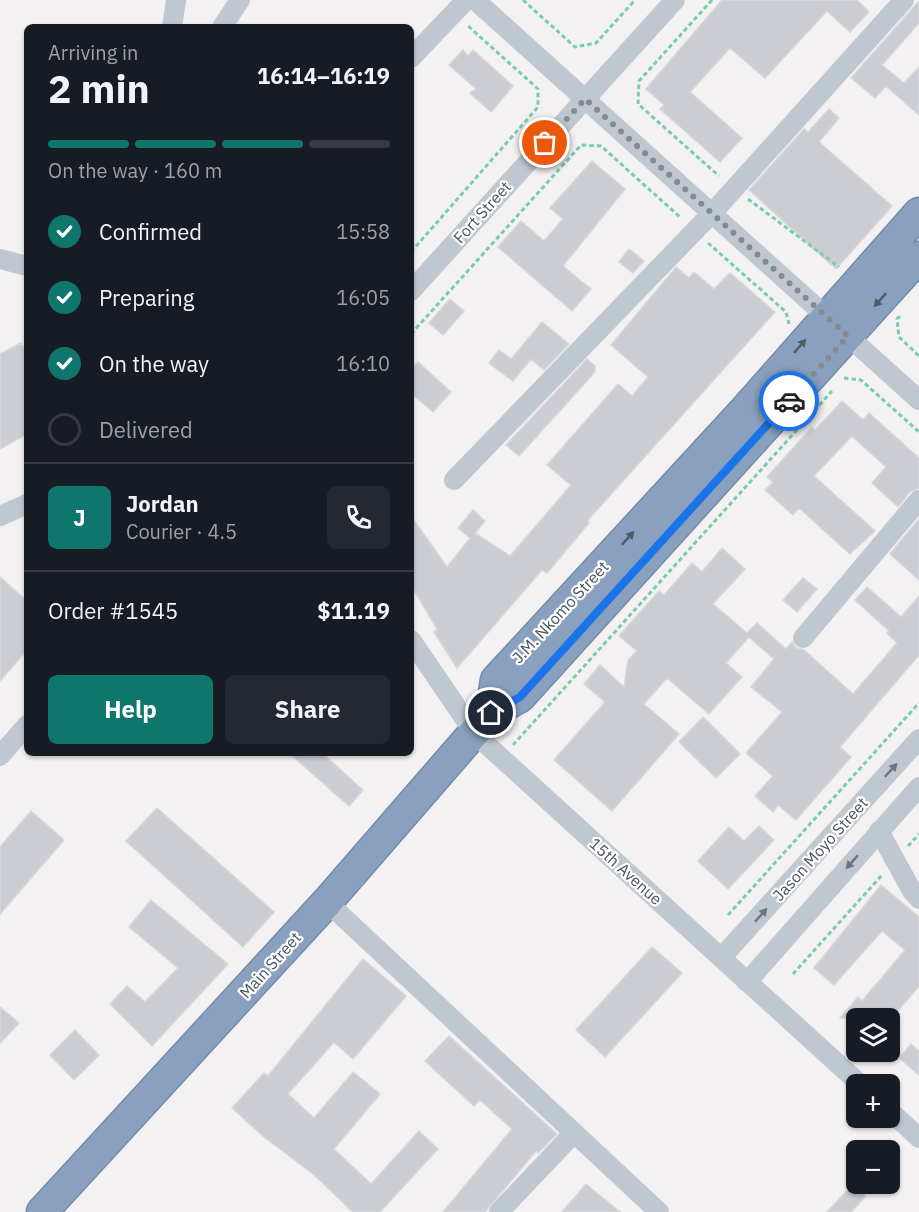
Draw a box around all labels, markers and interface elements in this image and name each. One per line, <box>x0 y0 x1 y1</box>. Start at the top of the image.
text: Arriving in <box>48 39 138 66</box>
text: 16:14–16:19 <box>257 61 390 90</box>
text: 2 min <box>48 63 150 114</box>
pin <box>519 117 570 168</box>
icon: bag <box>528 126 561 159</box>
text: On the way · 160 m <box>48 157 222 184</box>
street label: Fort Street <box>449 177 515 247</box>
icon: check <box>48 215 81 248</box>
text: Confirmed <box>99 217 202 246</box>
text: 15:58 <box>336 218 390 245</box>
icon: check <box>48 281 81 314</box>
text: Preparing <box>99 283 194 312</box>
text: 16:05 <box>336 284 390 311</box>
one-way arrow <box>873 293 887 308</box>
one-way arrow <box>793 339 806 354</box>
icon: check <box>48 347 81 380</box>
text: On the way <box>99 349 209 378</box>
text: 16:10 <box>336 350 390 377</box>
courier <box>759 371 819 431</box>
icon: car <box>773 385 806 418</box>
text: Delivered <box>99 415 193 444</box>
button: phone <box>327 486 390 549</box>
text: Jordan <box>126 489 199 518</box>
text: J <box>73 503 86 532</box>
text: Courier · 4.5 <box>126 518 237 545</box>
one-way arrow <box>621 531 635 546</box>
street label: J.M. Nkomo Street <box>508 557 612 667</box>
text: Order #1545 <box>48 596 178 625</box>
text: $11.19 <box>317 596 390 625</box>
button: Help <box>48 675 213 744</box>
button: Share <box>225 675 390 744</box>
pin <box>465 687 516 738</box>
icon: home <box>474 696 507 729</box>
one-way arrow <box>884 763 897 778</box>
street label: Jason Moyo Street <box>768 793 872 905</box>
street label: 15th Avenue <box>585 833 667 909</box>
one-way arrow <box>846 854 859 869</box>
one-way arrow <box>753 908 767 922</box>
street label: Main Street <box>235 928 305 1002</box>
map controls <box>846 1008 900 1194</box>
button: layers <box>846 1008 900 1062</box>
button: + <box>846 1074 900 1128</box>
button: − <box>846 1140 900 1194</box>

